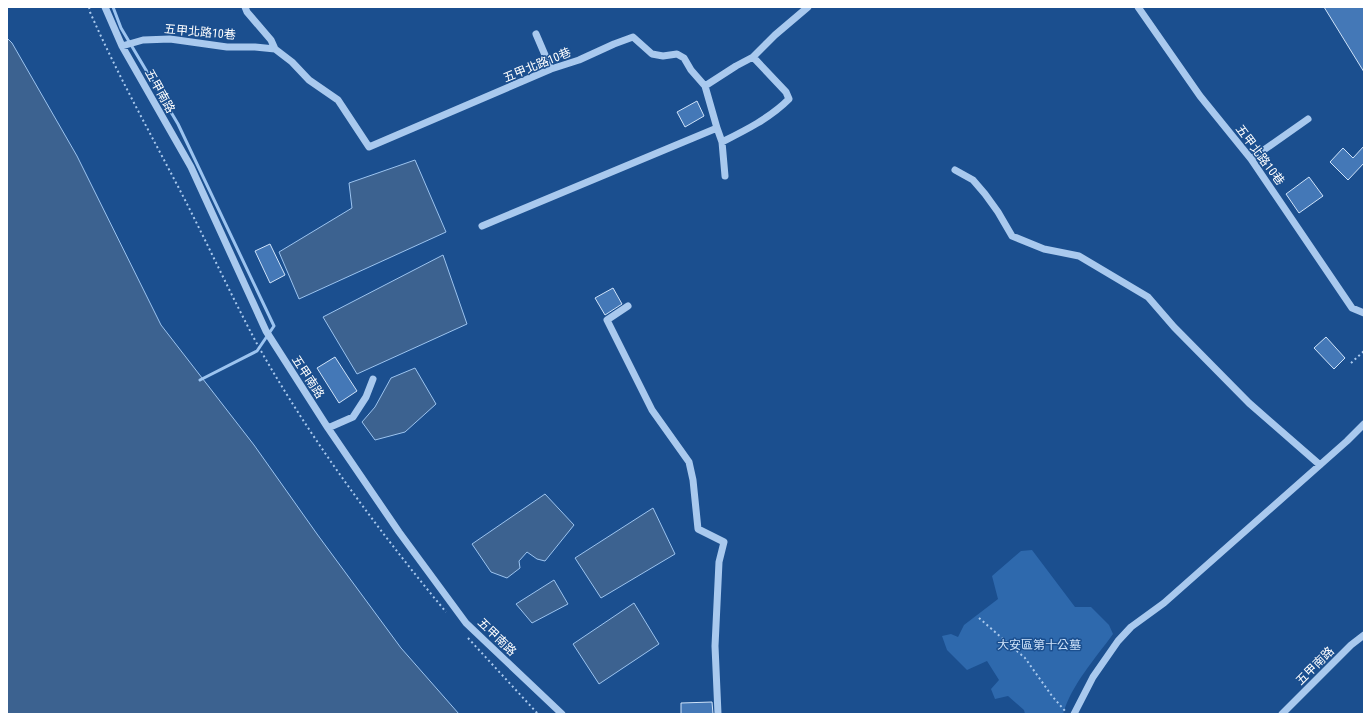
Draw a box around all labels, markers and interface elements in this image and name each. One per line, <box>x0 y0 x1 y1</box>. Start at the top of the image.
street label: 五甲北路10巷 <box>164 22 236 42</box>
street label: 五甲北路10巷 <box>501 45 573 85</box>
street label: 五甲南路 <box>142 67 178 115</box>
street label: 五甲北路10巷 <box>1233 122 1287 188</box>
street label: 五甲南路 <box>289 353 327 401</box>
street label: 五甲南路 <box>475 615 519 659</box>
park label: 大安區第十公墓 <box>997 638 1081 652</box>
street label: 五甲南路 <box>1293 644 1337 688</box>

